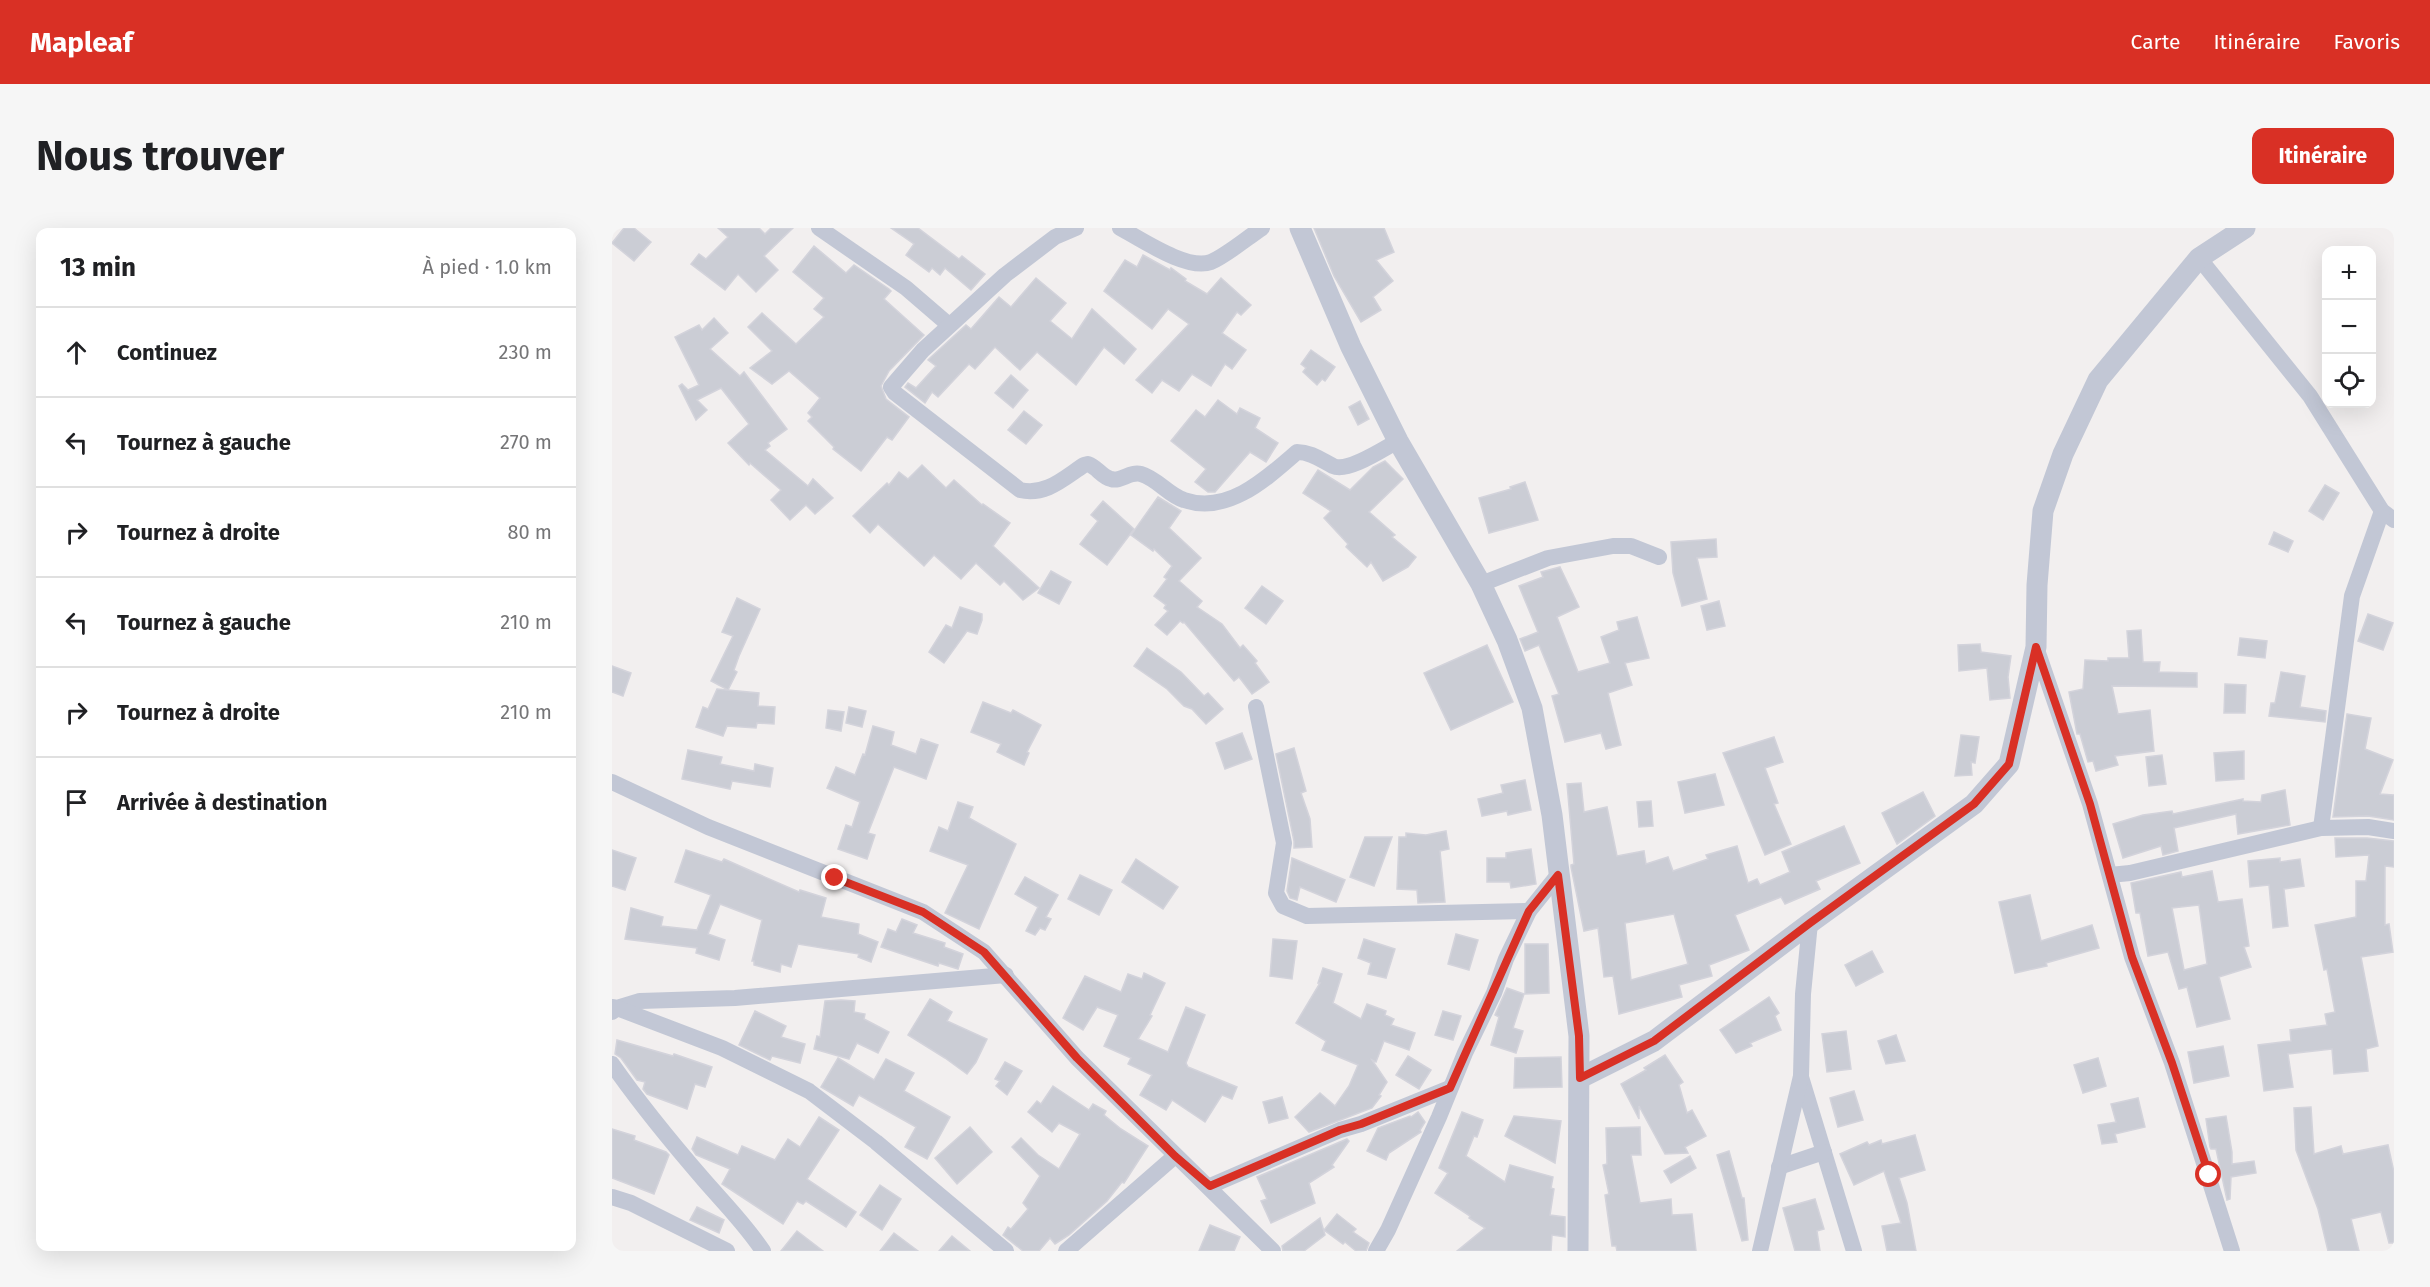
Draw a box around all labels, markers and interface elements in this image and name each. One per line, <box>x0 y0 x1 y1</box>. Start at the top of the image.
text: Mapleaf <box>30 26 133 59</box>
text: Carte <box>2131 29 2180 55</box>
text: Itinéraire <box>2213 29 2300 55</box>
text: Favoris <box>2333 29 2400 55</box>
button: Itinéraire <box>2252 128 2394 184</box>
text: Nous trouver <box>36 131 284 181</box>
map controls <box>2322 246 2376 408</box>
button: + <box>2322 246 2376 300</box>
text: 13 min <box>60 252 136 283</box>
text: À pied · 1.0 km <box>422 255 552 279</box>
button: − <box>2322 300 2376 354</box>
icon: ahead <box>60 336 93 369</box>
text: Continuez <box>117 339 217 366</box>
text: 230 m <box>499 340 552 364</box>
button: locate <box>2322 354 2376 408</box>
icon: left <box>60 426 93 459</box>
text: Tournez à gauche <box>117 429 291 456</box>
text: 270 m <box>500 430 552 454</box>
icon: right <box>60 516 93 549</box>
text: Tournez à droite <box>117 519 280 546</box>
text: 80 m <box>507 520 552 544</box>
icon: left <box>60 606 93 639</box>
text: Tournez à gauche <box>117 609 291 636</box>
text: 210 m <box>500 610 552 634</box>
icon: right <box>60 696 93 729</box>
text: Tournez à droite <box>117 699 280 726</box>
text: 210 m <box>500 700 552 724</box>
icon: arrive <box>60 786 93 819</box>
text: Arrivée à destination <box>117 789 327 816</box>
route end <box>821 864 847 890</box>
route start <box>2195 1161 2221 1187</box>

